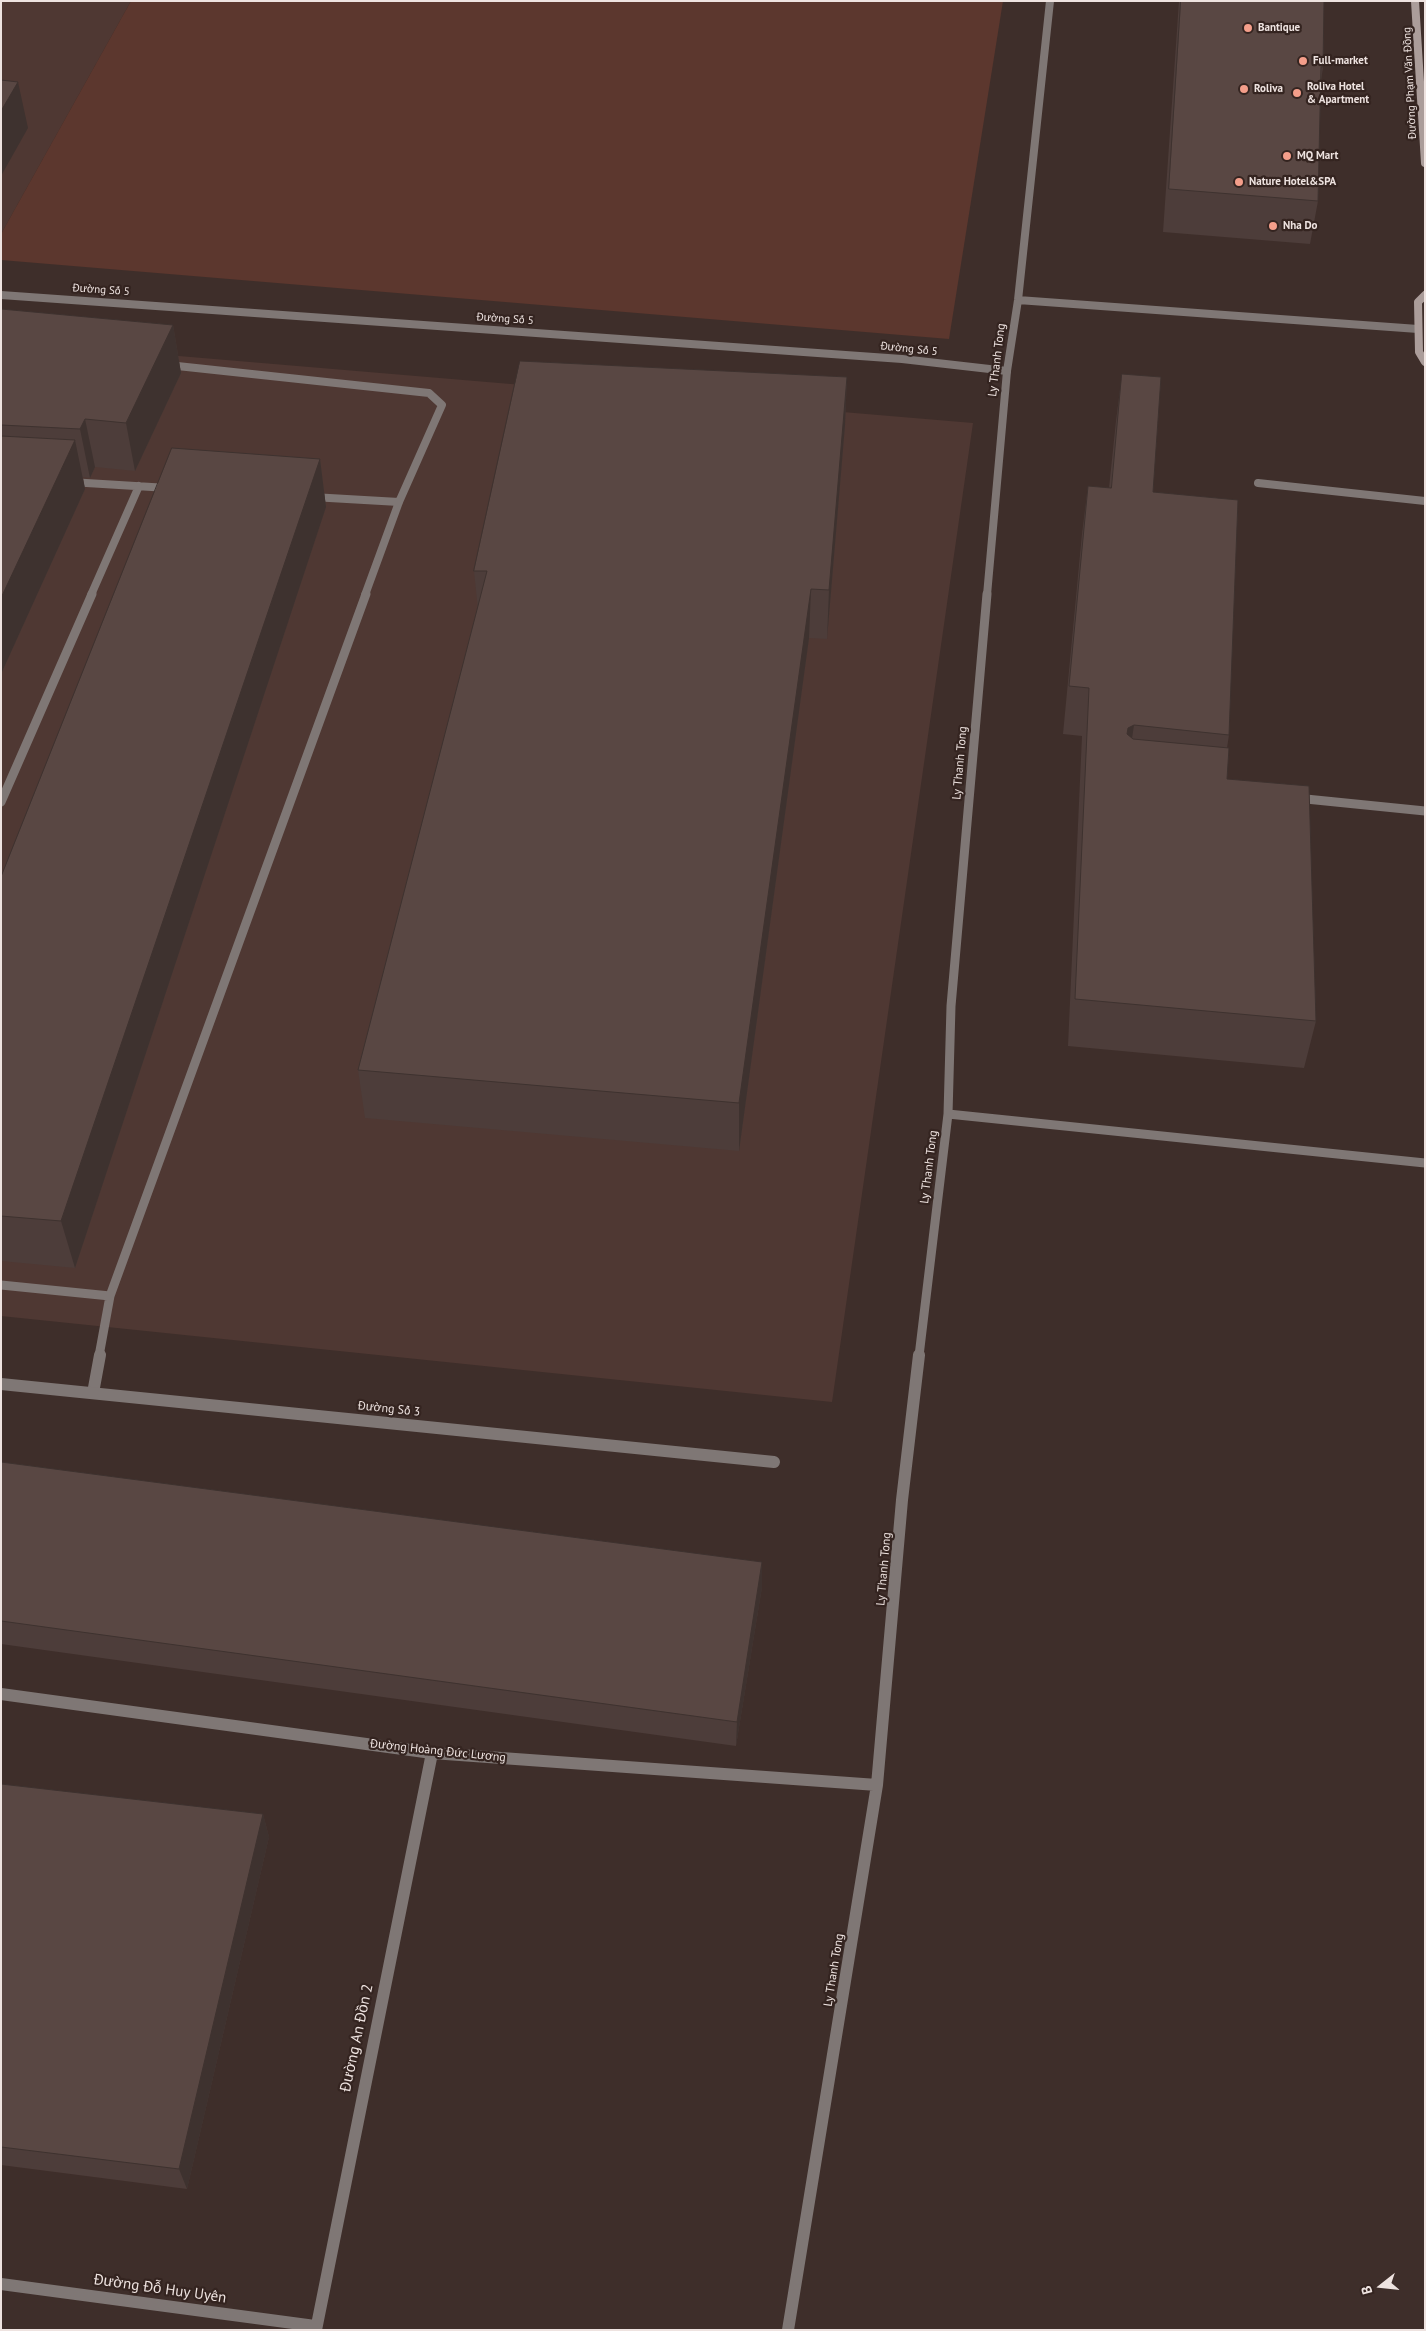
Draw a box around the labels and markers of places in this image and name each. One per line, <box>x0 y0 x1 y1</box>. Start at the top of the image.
place label: Bantique <box>1258 21 1300 35</box>
marker: Bantique <box>1242 22 1254 34</box>
place label: Full-market <box>1313 54 1368 68</box>
marker: Full-market <box>1297 55 1309 67</box>
place label: Roliva Hotel & Apartment <box>1307 80 1369 106</box>
place label: Roliva <box>1254 82 1283 96</box>
marker: Roliva <box>1238 83 1250 95</box>
marker: Roliva Hotel & Apartment <box>1291 87 1303 99</box>
place label: MQ Mart <box>1297 149 1338 163</box>
marker: MQ Mart <box>1281 150 1293 162</box>
place label: Nature Hotel&SPA <box>1249 175 1336 189</box>
marker: Nature Hotel&SPA <box>1233 176 1245 188</box>
place label: Nha Do <box>1283 219 1317 233</box>
marker: Nha Do <box>1267 220 1279 232</box>

